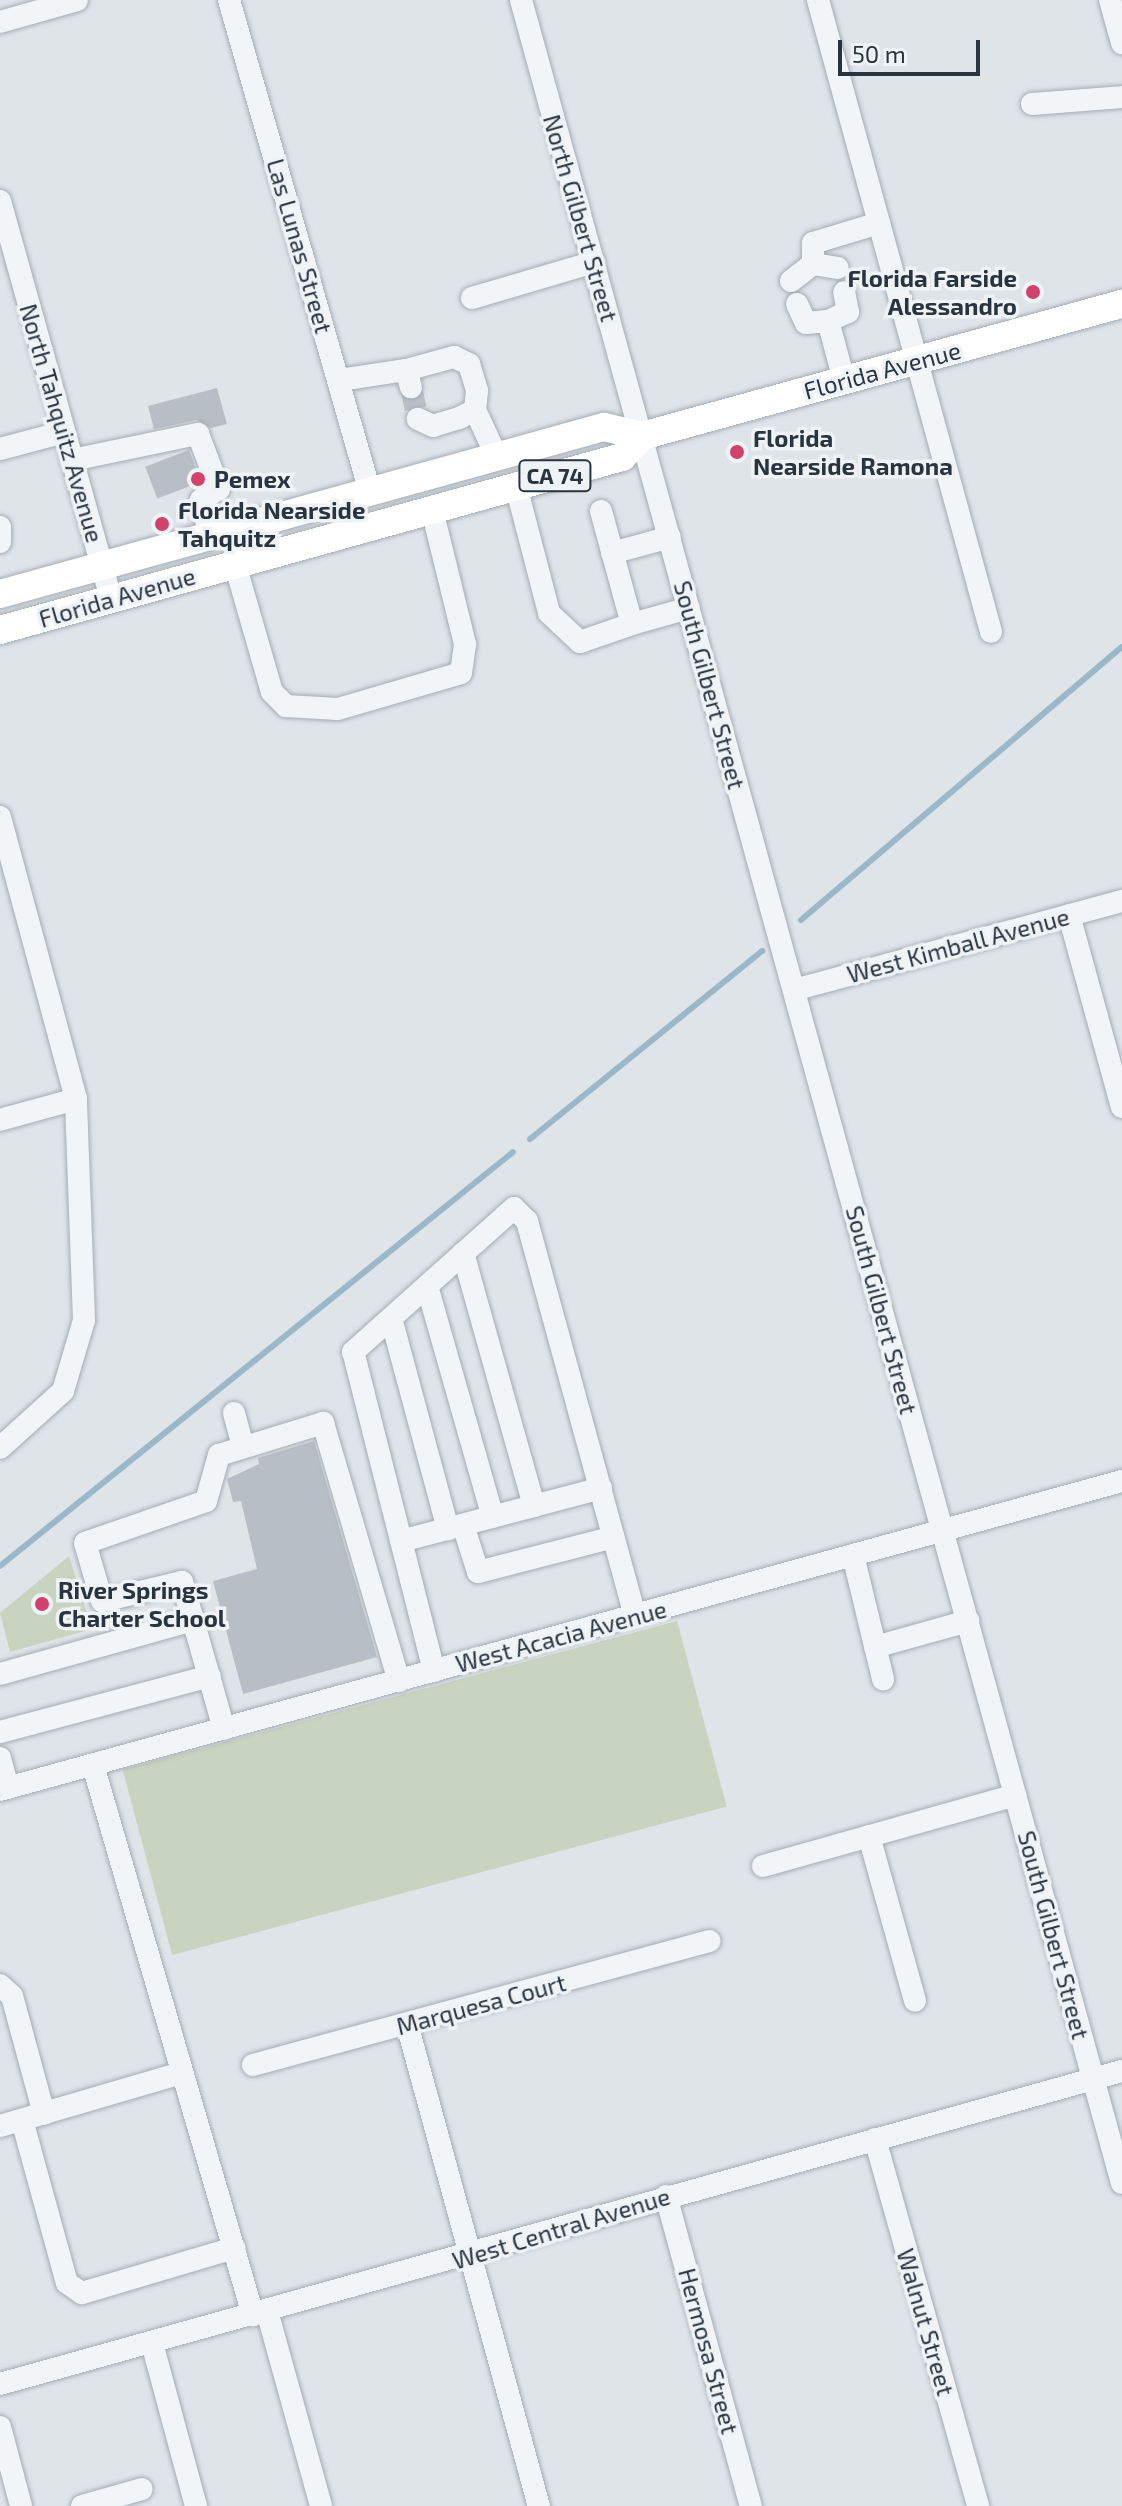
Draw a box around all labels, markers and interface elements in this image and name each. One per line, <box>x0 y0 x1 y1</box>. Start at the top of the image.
scale bar <box>842 24 984 74</box>
text: 50 m <box>852 39 906 68</box>
street label: North Gilbert Street <box>538 111 624 325</box>
street label: Las Lunas Street <box>261 155 339 337</box>
place label: Florida Farside Alessandro <box>848 264 1017 320</box>
marker: Florida Farside Alessandro <box>1024 283 1042 301</box>
street label: North Tahquitz Avenue <box>14 300 110 546</box>
street label: Florida Avenue <box>800 335 964 405</box>
place label: Florida Nearside Ramona <box>753 424 953 480</box>
marker: Florida Nearside Ramona <box>728 443 746 461</box>
road number: CA 74 <box>517 458 593 494</box>
place label: Pemex <box>214 465 291 493</box>
marker: Pemex <box>189 470 207 488</box>
place label: Florida Nearside Tahquitz <box>178 496 365 552</box>
marker: Florida Nearside Tahquitz <box>153 515 171 533</box>
street label: Florida Avenue <box>35 561 199 633</box>
street label: South Gilbert Street <box>668 578 752 792</box>
street label: West Kimball Avenue <box>843 901 1073 989</box>
street label: South Gilbert Street <box>840 1203 924 1417</box>
place label: River Springs Charter School <box>58 1576 226 1632</box>
street label: West Acacia Avenue <box>452 1594 670 1678</box>
marker: River Springs Charter School <box>33 1595 51 1613</box>
street label: South Gilbert Street <box>1012 1828 1096 2042</box>
street label: Marquesa Court <box>393 1968 569 2040</box>
street label: West Central Avenue <box>448 2181 674 2275</box>
street label: Walnut Street <box>891 2245 961 2399</box>
street label: Hermosa Street <box>673 2265 745 2437</box>

